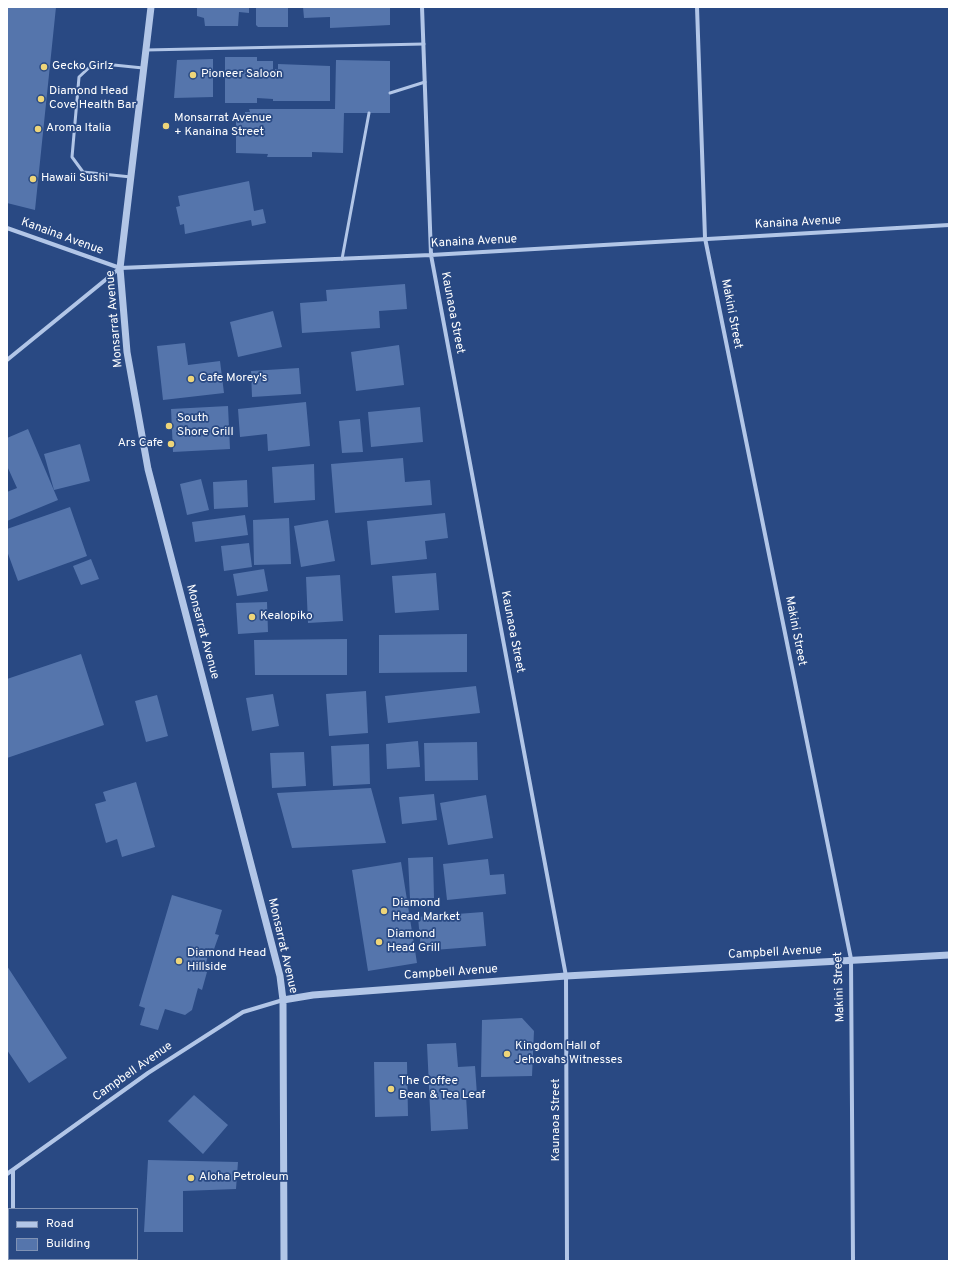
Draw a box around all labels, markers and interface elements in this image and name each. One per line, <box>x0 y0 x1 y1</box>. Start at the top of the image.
place label: Gecko Girlz <box>52 60 114 74</box>
marker: Gecko Girlz <box>39 62 49 72</box>
place label: Pioneer Saloon <box>201 68 283 82</box>
marker: Pioneer Saloon <box>188 70 198 80</box>
place label: Diamond Head Cove Health Bar <box>49 85 136 113</box>
marker: Diamond Head Cove Health Bar <box>36 94 46 104</box>
place label: Monsarrat Avenue + Kanaina Street <box>174 112 272 140</box>
marker: Monsarrat Avenue + Kanaina Street <box>161 121 171 131</box>
place label: Aroma Italia <box>46 122 111 136</box>
marker: Aroma Italia <box>33 124 43 134</box>
place label: Hawaii Sushi <box>41 172 108 186</box>
marker: Hawaii Sushi <box>28 174 38 184</box>
street label: Kanaina Avenue <box>754 214 842 232</box>
street label: Kanaina Avenue <box>19 215 105 259</box>
street label: Kanaina Avenue <box>430 233 518 251</box>
street label: Monsarrat Avenue <box>104 270 126 368</box>
street label: Kaunaoa Street <box>437 271 467 355</box>
street label: Makini Street <box>717 278 745 350</box>
place label: Cafe Morey's <box>199 372 267 386</box>
marker: Cafe Morey's <box>186 374 196 384</box>
place label: South Shore Grill <box>177 412 234 440</box>
marker: South Shore Grill <box>164 421 174 431</box>
place label: Ars Cafe <box>118 437 163 451</box>
marker: Ars Cafe <box>166 439 176 449</box>
street label: Monsarrat Avenue <box>182 583 222 681</box>
street label: Kaunaoa Street <box>497 590 527 674</box>
street label: Makini Street <box>781 595 809 667</box>
place label: Kealopiko <box>260 610 313 624</box>
marker: Kealopiko <box>247 612 257 622</box>
street label: Monsarrat Avenue <box>264 897 300 995</box>
place label: Diamond Head Market <box>392 897 460 925</box>
marker: Diamond Head Market <box>379 906 389 916</box>
place label: Diamond Head Grill <box>387 928 440 956</box>
marker: Diamond Head Grill <box>374 937 384 947</box>
street label: Campbell Avenue <box>728 943 822 963</box>
place label: Diamond Head Hillside <box>187 947 266 975</box>
street label: Makini Street <box>832 951 848 1023</box>
marker: Diamond Head Hillside <box>174 956 184 966</box>
street label: Campbell Avenue <box>404 963 498 983</box>
street label: Campbell Avenue <box>90 1039 176 1105</box>
place label: Kingdom Hall of Jehovahs Witnesses <box>515 1040 623 1068</box>
marker: Kingdom Hall of Jehovahs Witnesses <box>502 1049 512 1059</box>
place label: The Coffee Bean & Tea Leaf <box>399 1075 485 1103</box>
street label: Kaunaoa Street <box>550 1078 564 1162</box>
marker: The Coffee Bean & Tea Leaf <box>386 1084 396 1094</box>
place label: Aloha Petroleum <box>199 1171 289 1185</box>
marker: Aloha Petroleum <box>186 1173 196 1183</box>
legend <box>8 1208 138 1260</box>
text: Road <box>46 1216 74 1232</box>
text: Building <box>46 1236 90 1252</box>

